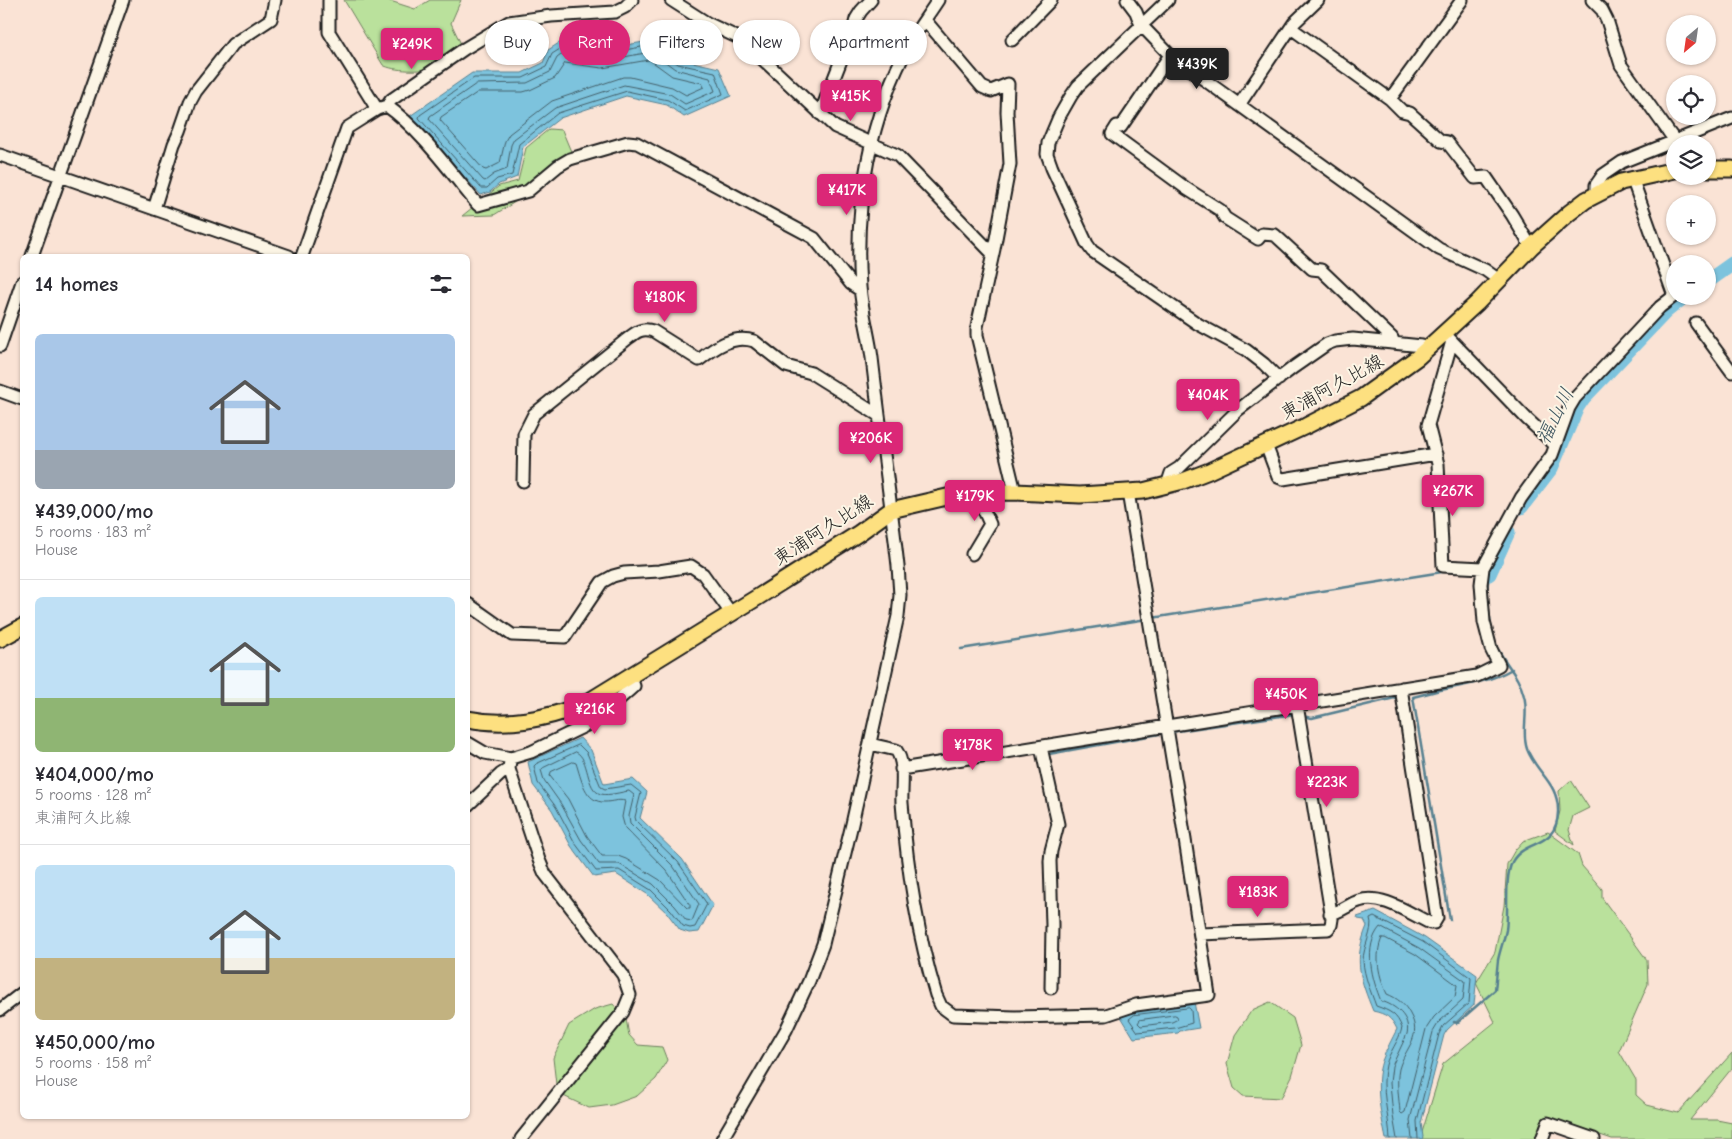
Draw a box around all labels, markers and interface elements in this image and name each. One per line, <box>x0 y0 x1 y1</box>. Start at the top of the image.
north arrow <box>1666 15 1716 65</box>
map controls <box>1666 15 1716 305</box>
chip: Buy <box>485 20 549 65</box>
chip: Rent <box>559 20 630 65</box>
chip: Filters <box>640 20 723 65</box>
chip: New <box>733 20 800 65</box>
chip: Apartment <box>810 20 927 65</box>
pin: ¥249K <box>377 28 447 70</box>
text: ¥249K <box>392 35 432 53</box>
pin: ¥439K <box>1162 48 1232 90</box>
text: ¥439K <box>1177 55 1217 73</box>
button: locate <box>1666 75 1716 125</box>
pin: ¥415K <box>816 80 886 122</box>
text: ¥415K <box>831 87 871 105</box>
button: layers <box>1666 135 1716 185</box>
pin: ¥417K <box>812 174 882 216</box>
text: ¥417K <box>828 181 866 199</box>
button: + <box>1666 195 1716 245</box>
button: − <box>1666 255 1716 305</box>
icon: filters <box>427 270 455 298</box>
text: 14 homes <box>35 272 118 296</box>
pin: ¥180K <box>630 280 700 323</box>
text: ¥180K <box>645 288 685 306</box>
street label: 東浦阿久比線 <box>1277 350 1387 424</box>
icon: home <box>200 367 290 457</box>
pin: ¥404K <box>1173 378 1243 421</box>
water label: 福山川 <box>1531 384 1579 448</box>
text: ¥404K <box>1187 386 1229 404</box>
pin: ¥206K <box>836 422 906 464</box>
text: ¥206K <box>850 429 892 447</box>
pin: ¥267K <box>1418 474 1488 517</box>
pin: ¥179K <box>940 480 1010 522</box>
text: ¥267K <box>1433 482 1473 500</box>
text: ¥179K <box>956 487 994 505</box>
street label: 東浦阿久比線 <box>769 490 877 570</box>
text: ¥439,000/mo <box>35 499 153 523</box>
text: 5 rooms · 183 m² <box>35 523 151 541</box>
text: House <box>35 541 78 559</box>
icon: home <box>200 629 290 719</box>
pin: ¥450K <box>1251 678 1321 720</box>
text: ¥450K <box>1265 685 1307 703</box>
pin: ¥216K <box>560 692 630 735</box>
text: ¥216K <box>575 700 615 718</box>
pin: ¥178K <box>938 728 1008 771</box>
text: ¥178K <box>954 736 992 754</box>
text: ¥404,000/mo <box>35 762 154 786</box>
pin: ¥223K <box>1292 766 1362 808</box>
text: ¥223K <box>1307 773 1347 791</box>
text: 5 rooms · 128 m² <box>35 786 151 804</box>
text: 東浦阿久比線 <box>35 809 131 827</box>
pin: ¥183K <box>1223 876 1293 918</box>
text: ¥183K <box>1238 883 1278 901</box>
icon: home <box>200 897 290 987</box>
text: ¥450,000/mo <box>35 1030 155 1054</box>
text: 5 rooms · 158 m² <box>35 1054 151 1072</box>
text: House <box>35 1072 78 1090</box>

